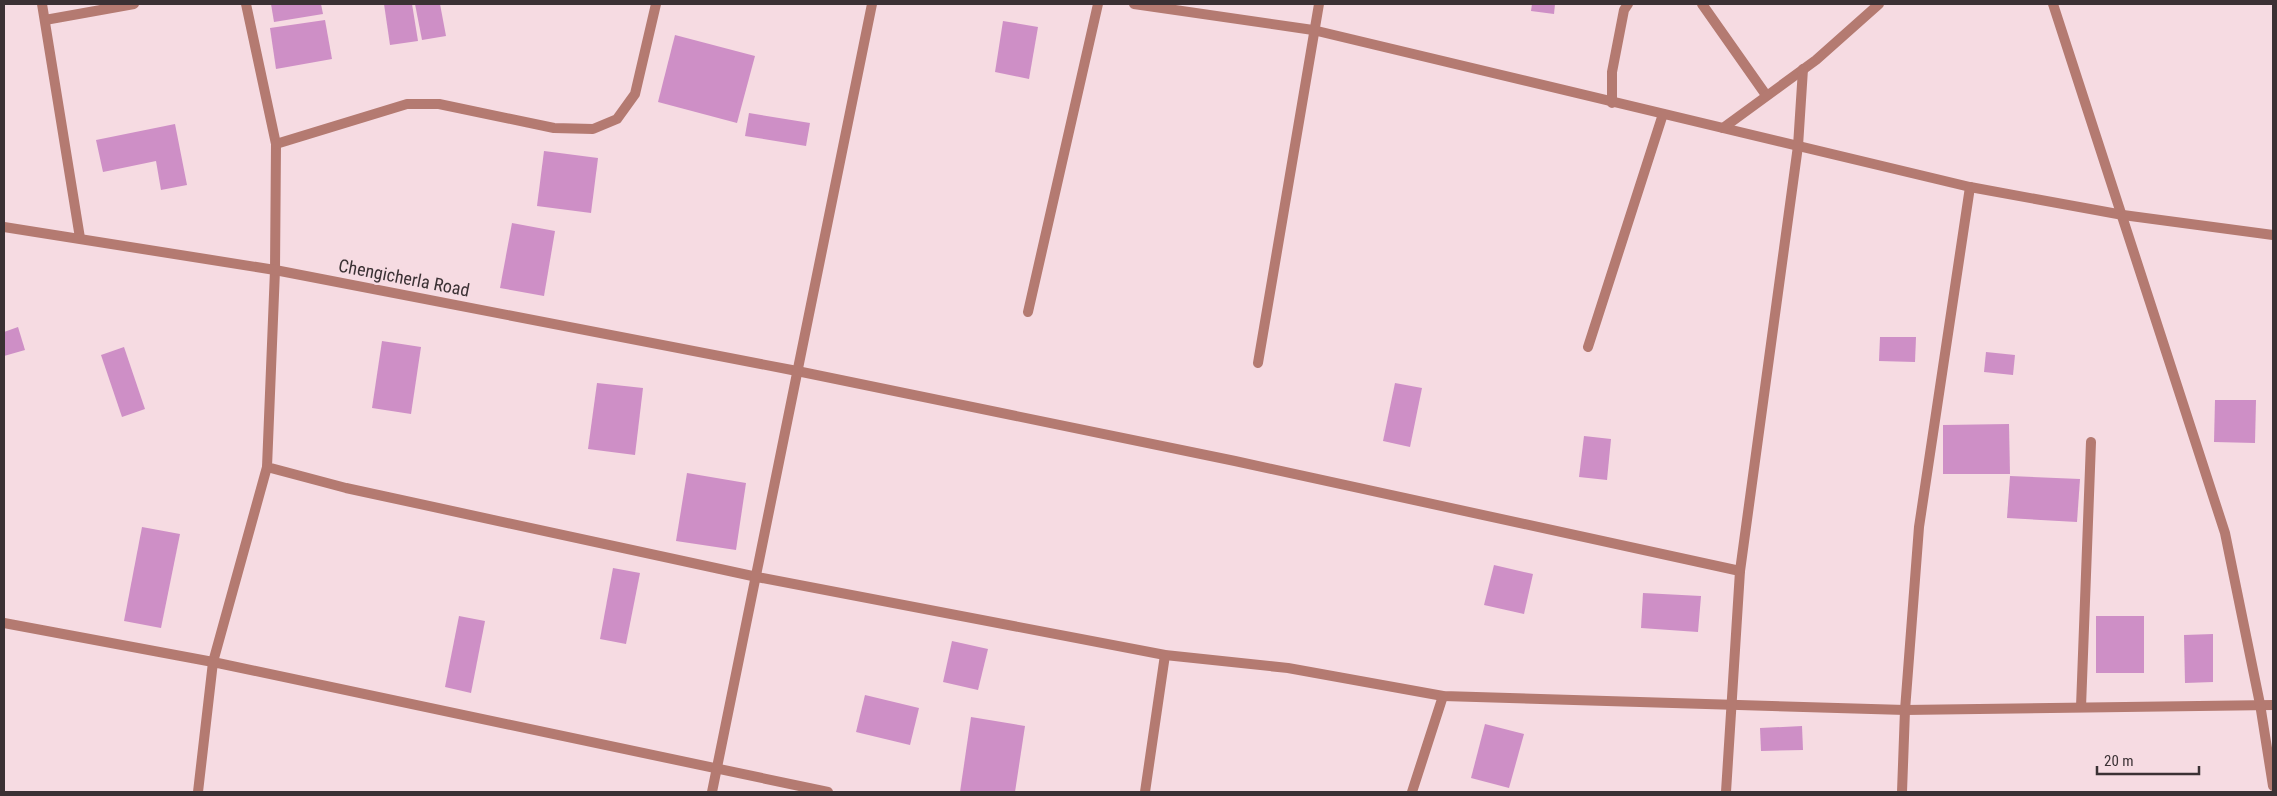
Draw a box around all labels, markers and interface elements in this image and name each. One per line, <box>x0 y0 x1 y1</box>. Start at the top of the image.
street label: Chengicherla Road <box>337 255 471 301</box>
scale bar <box>2097 744 2200 776</box>
text: 20 m <box>2104 752 2134 770</box>

